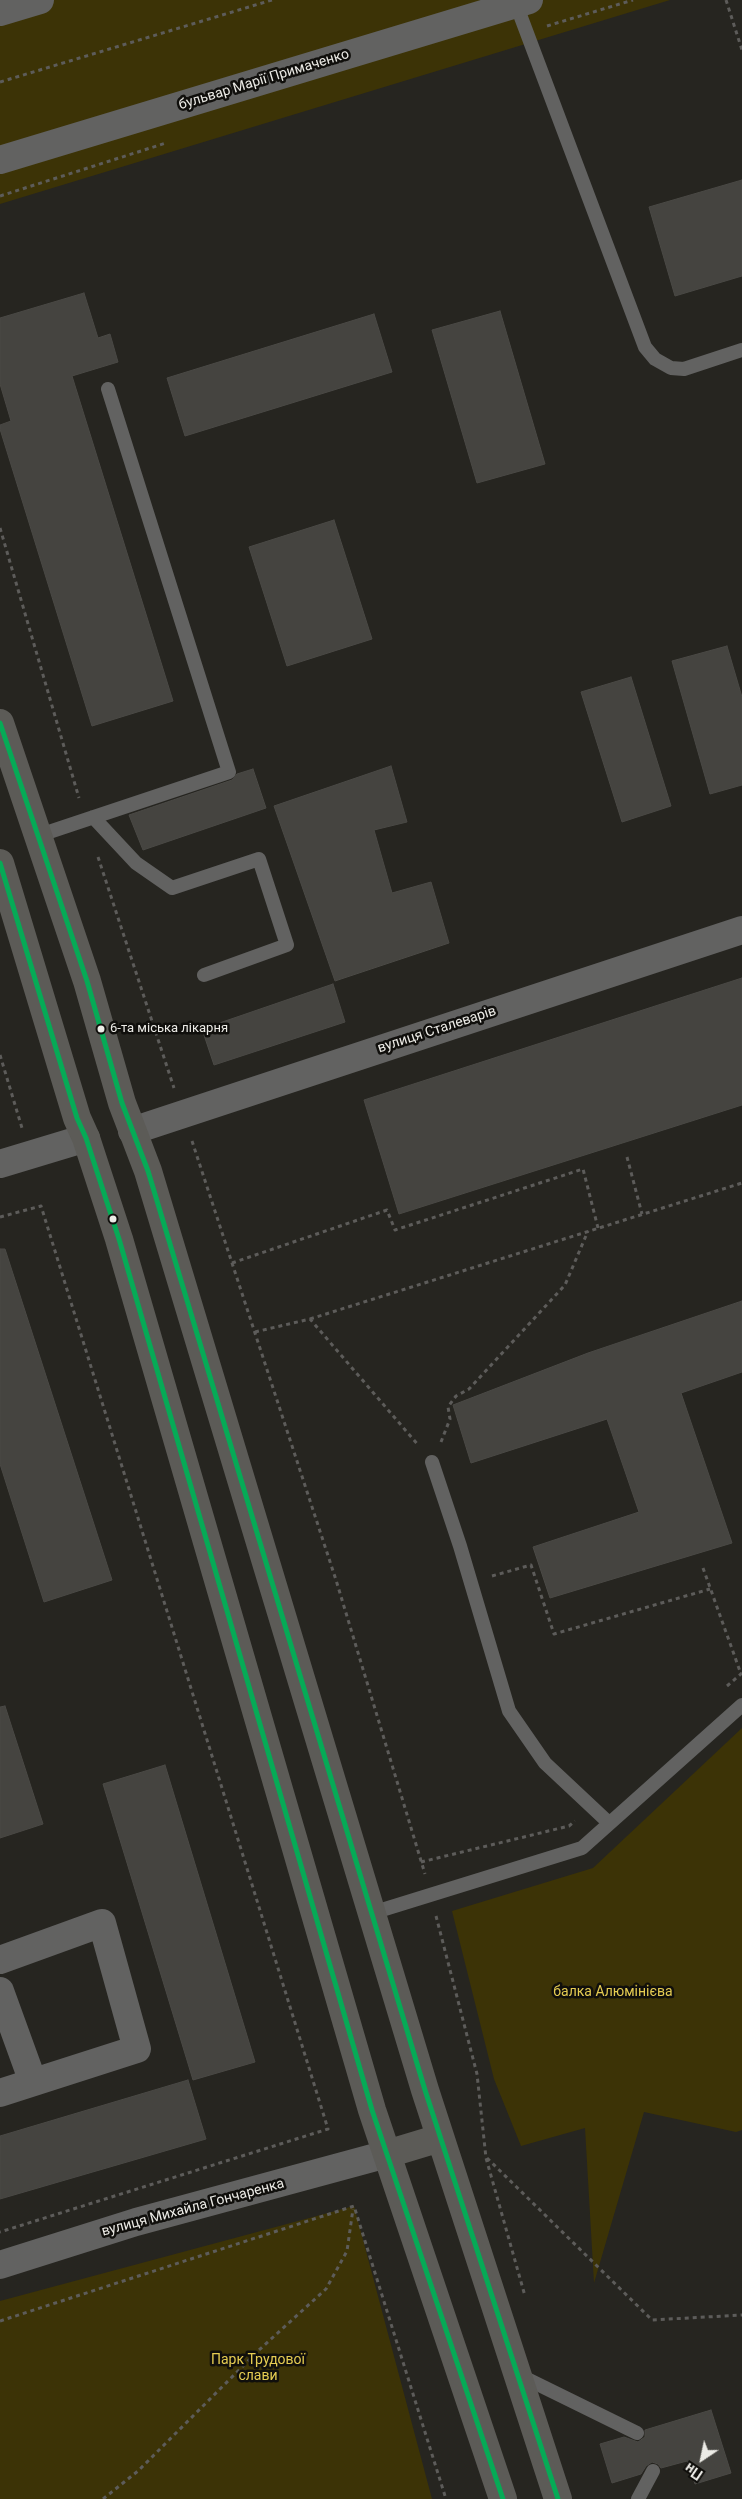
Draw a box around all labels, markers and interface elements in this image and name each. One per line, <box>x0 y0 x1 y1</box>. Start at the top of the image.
street label: бульвар Марії Примаченко <box>177 46 351 114</box>
street label: вулиця Сталеварів <box>376 1003 498 1057</box>
place label: 6-та міська лікарня <box>110 1021 228 1037</box>
marker: 6-та міська лікарня <box>96 1024 106 1034</box>
unlabelled marker <box>108 1214 118 1224</box>
park label: балка Алюмінієва <box>553 1984 673 2000</box>
street label: вулиця Михайла Гончаренка <box>100 2176 286 2240</box>
park label: Парк Трудової слави <box>211 2352 305 2384</box>
north arrow <box>677 2434 727 2484</box>
text: Пн <box>682 2460 705 2483</box>

